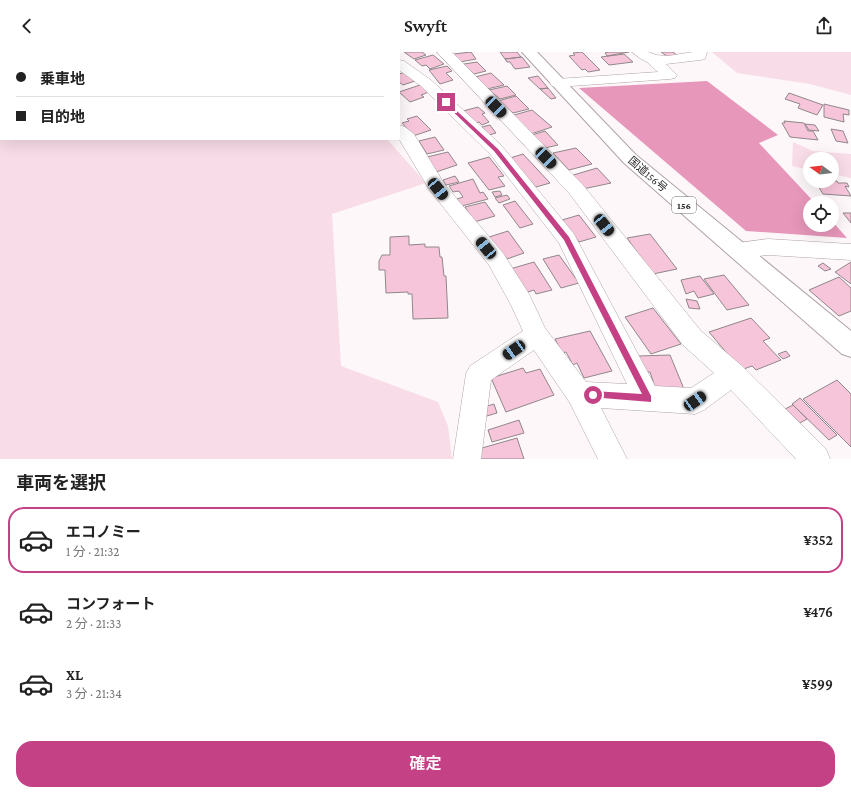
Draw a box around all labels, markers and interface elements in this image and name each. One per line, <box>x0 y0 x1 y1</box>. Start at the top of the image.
icon: back <box>16 15 38 37</box>
icon: share <box>813 15 835 37</box>
text: Swyft <box>404 16 447 36</box>
text: 乗車地 <box>40 71 85 87</box>
route end <box>437 93 455 111</box>
car <box>483 94 509 120</box>
text: 目的地 <box>40 109 85 125</box>
car <box>533 145 559 171</box>
north arrow <box>803 152 839 188</box>
map controls <box>803 152 839 232</box>
street label: 国道156号 <box>626 154 670 194</box>
car <box>426 176 450 202</box>
button: locate <box>803 196 839 232</box>
road number: 156 <box>672 197 696 213</box>
car <box>592 212 616 238</box>
car <box>474 235 498 261</box>
car <box>501 338 527 362</box>
route start <box>584 386 602 404</box>
car <box>682 389 708 413</box>
text: 車両を選択 <box>16 473 106 493</box>
icon: car <box>18 522 54 558</box>
text: エコノミー <box>66 524 141 540</box>
text: ¥352 <box>803 532 833 548</box>
text: 1 分 · 21:32 <box>66 544 120 559</box>
icon: car <box>18 594 54 630</box>
text: コンフォート <box>66 596 156 612</box>
text: ¥476 <box>803 604 833 620</box>
text: 2 分 · 21:33 <box>66 616 121 631</box>
icon: car <box>18 666 54 702</box>
text: XL <box>66 667 83 683</box>
text: ¥599 <box>802 676 833 692</box>
text: 3 分 · 21:34 <box>66 686 122 701</box>
button: 確定 <box>16 741 835 787</box>

